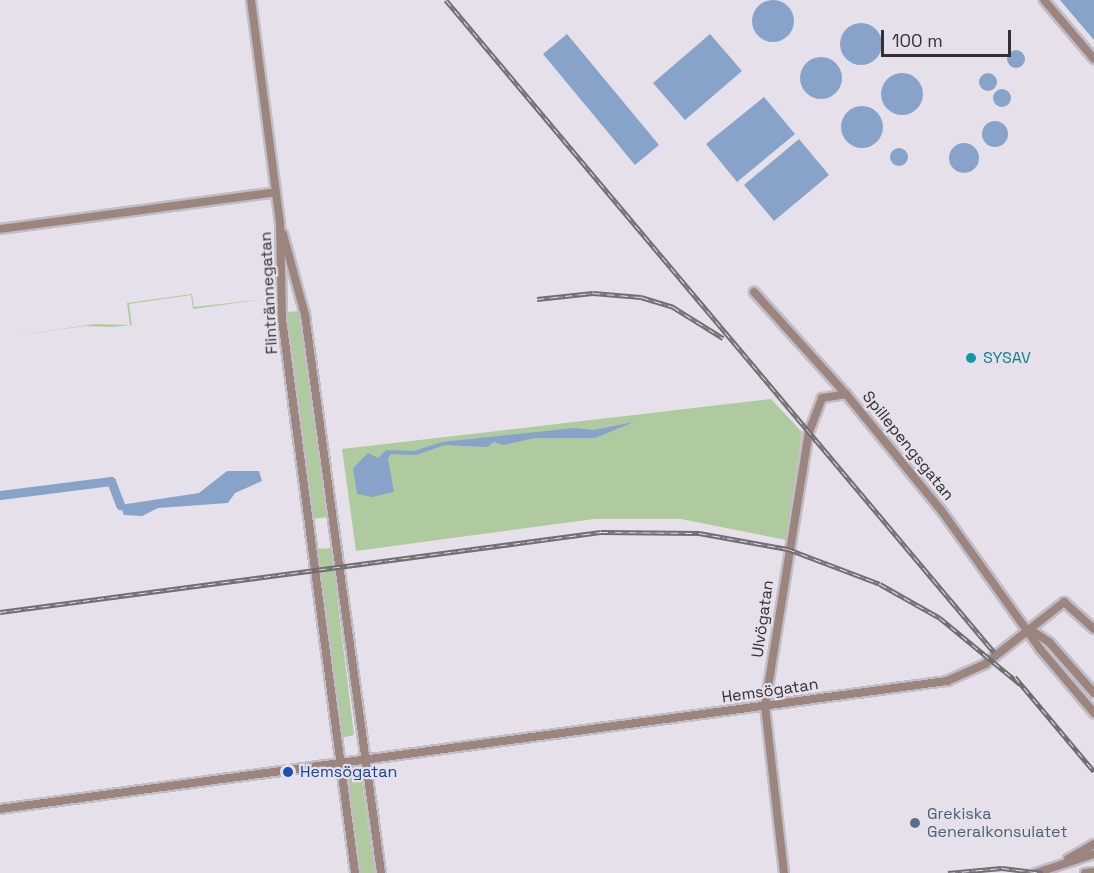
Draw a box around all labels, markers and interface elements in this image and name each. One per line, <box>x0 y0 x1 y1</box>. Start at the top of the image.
scale bar <box>884 18 1014 56</box>
text: 100 m <box>892 29 943 52</box>
street label: Flintrännegatan <box>256 231 282 355</box>
place label: SYSAV <box>983 348 1031 368</box>
marker: SYSAV <box>964 351 978 365</box>
street label: Spillepengsgatan <box>858 388 958 504</box>
street label: Ulvögatan <box>748 579 778 659</box>
street label: Hemsögatan <box>720 675 820 707</box>
place label: Hemsögatan <box>300 762 397 782</box>
marker: Hemsögatan <box>281 765 295 779</box>
place label: Grekiska Generalkonsulatet <box>927 804 1068 842</box>
marker: Grekiska Generalkonsulatet <box>908 816 922 830</box>

